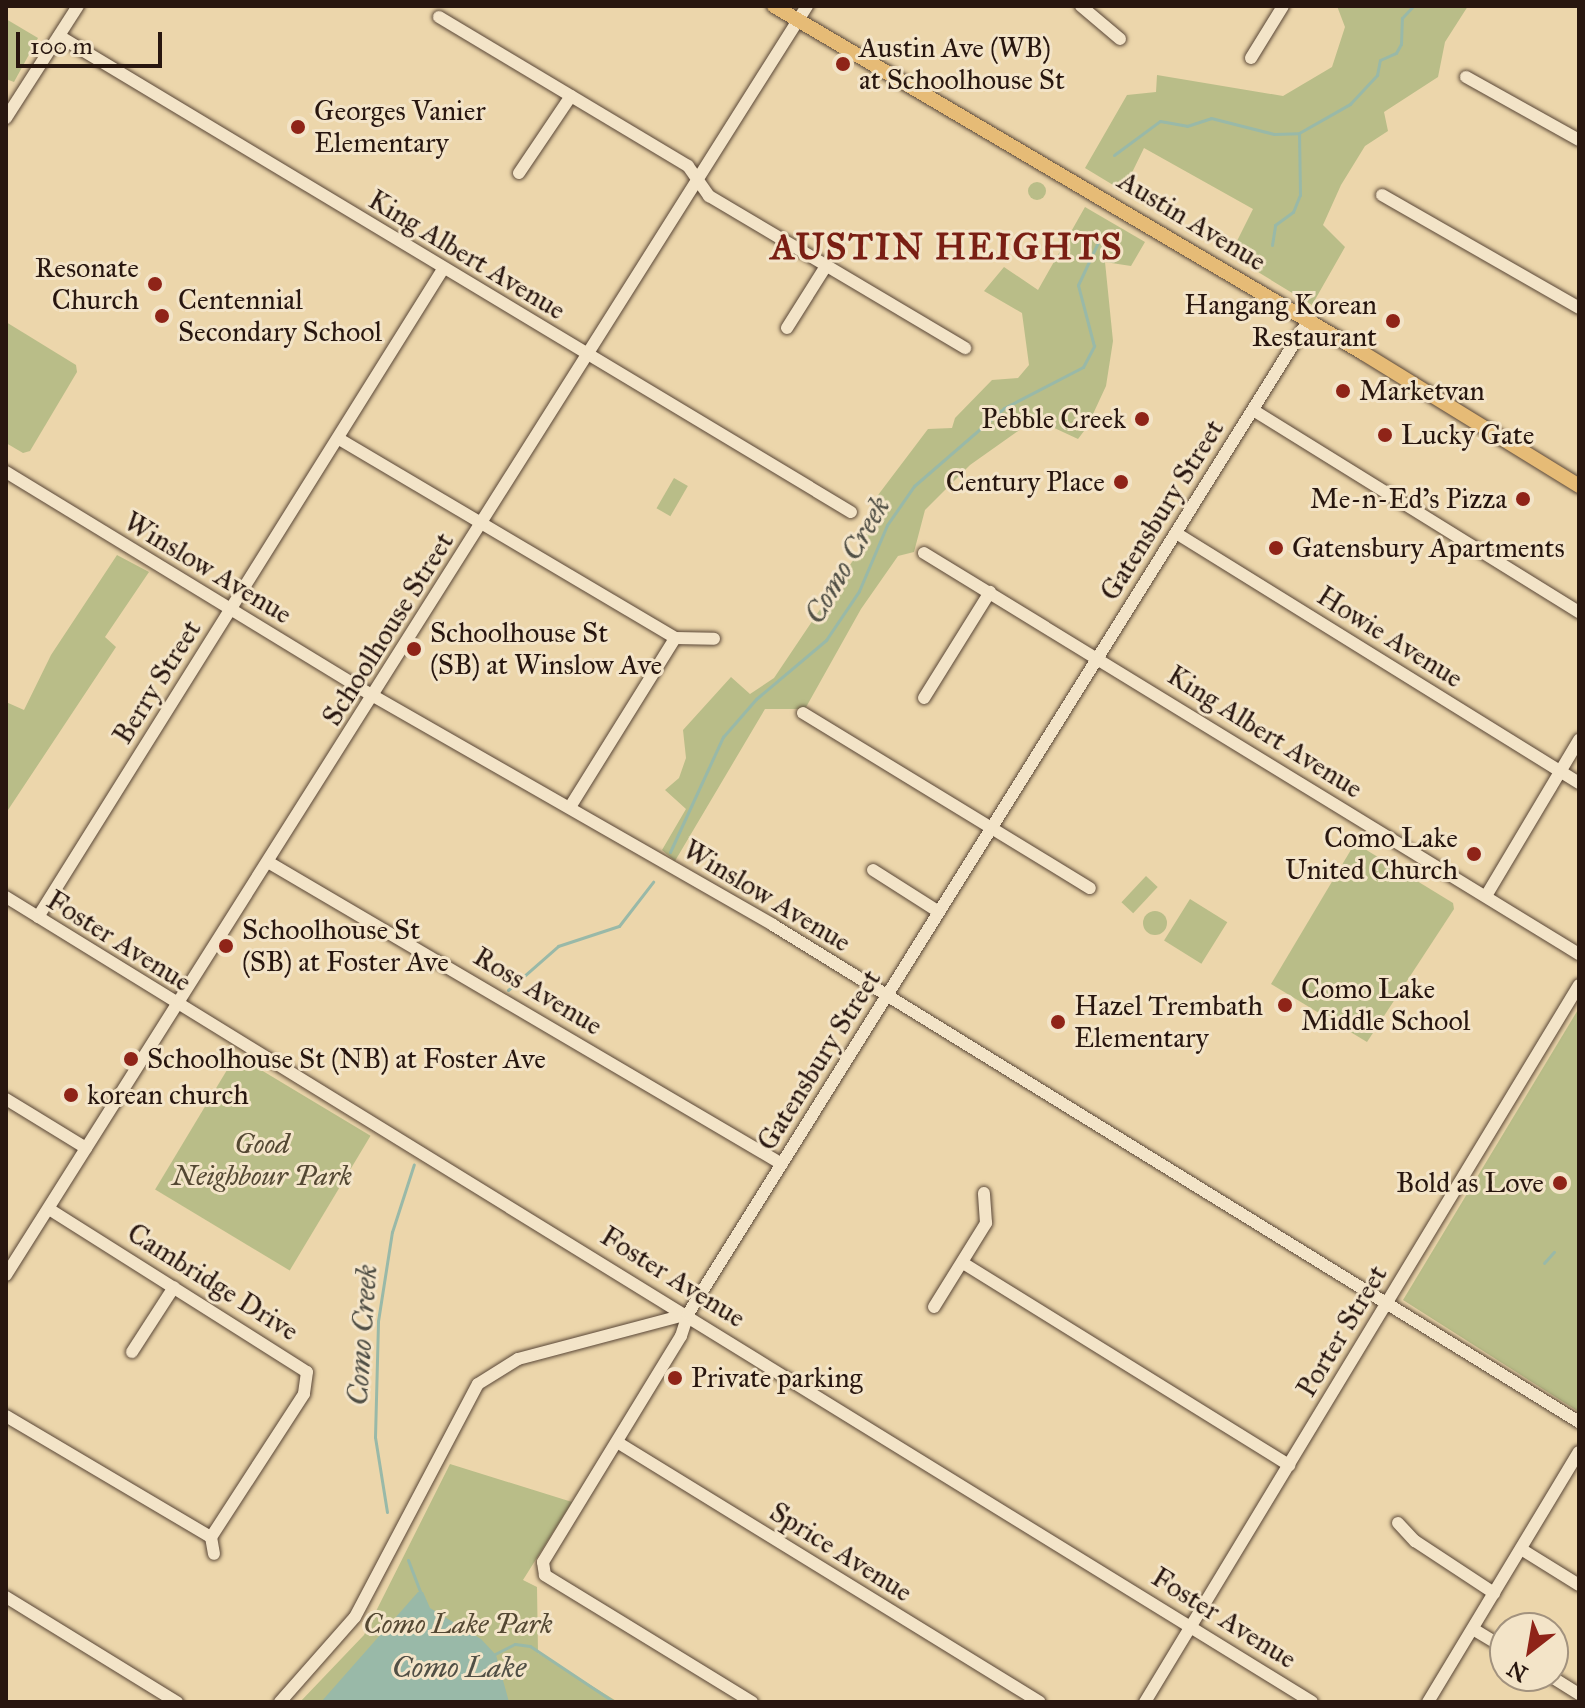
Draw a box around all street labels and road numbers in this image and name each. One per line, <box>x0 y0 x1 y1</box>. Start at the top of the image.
street label: Austin Avenue <box>1112 164 1272 278</box>
street label: King Albert Avenue <box>362 183 572 327</box>
street label: Gatensbury Street <box>1093 413 1231 607</box>
street label: Winslow Avenue <box>118 505 298 631</box>
street label: Schoolhouse Street <box>315 526 461 732</box>
street label: Howie Avenue <box>1311 579 1469 695</box>
street label: Berry Street <box>106 614 208 750</box>
street label: King Albert Avenue <box>1161 658 1369 806</box>
street label: Winslow Avenue <box>677 833 857 959</box>
street label: Foster Avenue <box>40 883 198 999</box>
street label: Ross Avenue <box>467 939 609 1043</box>
street label: Gatensbury Street <box>750 963 888 1157</box>
street label: Cambridge Drive <box>121 1216 305 1348</box>
street label: Foster Avenue <box>594 1219 752 1335</box>
street label: Porter Street <box>1290 1259 1394 1403</box>
street label: Sprice Avenue <box>764 1495 918 1609</box>
street label: Foster Avenue <box>1145 1560 1303 1676</box>

